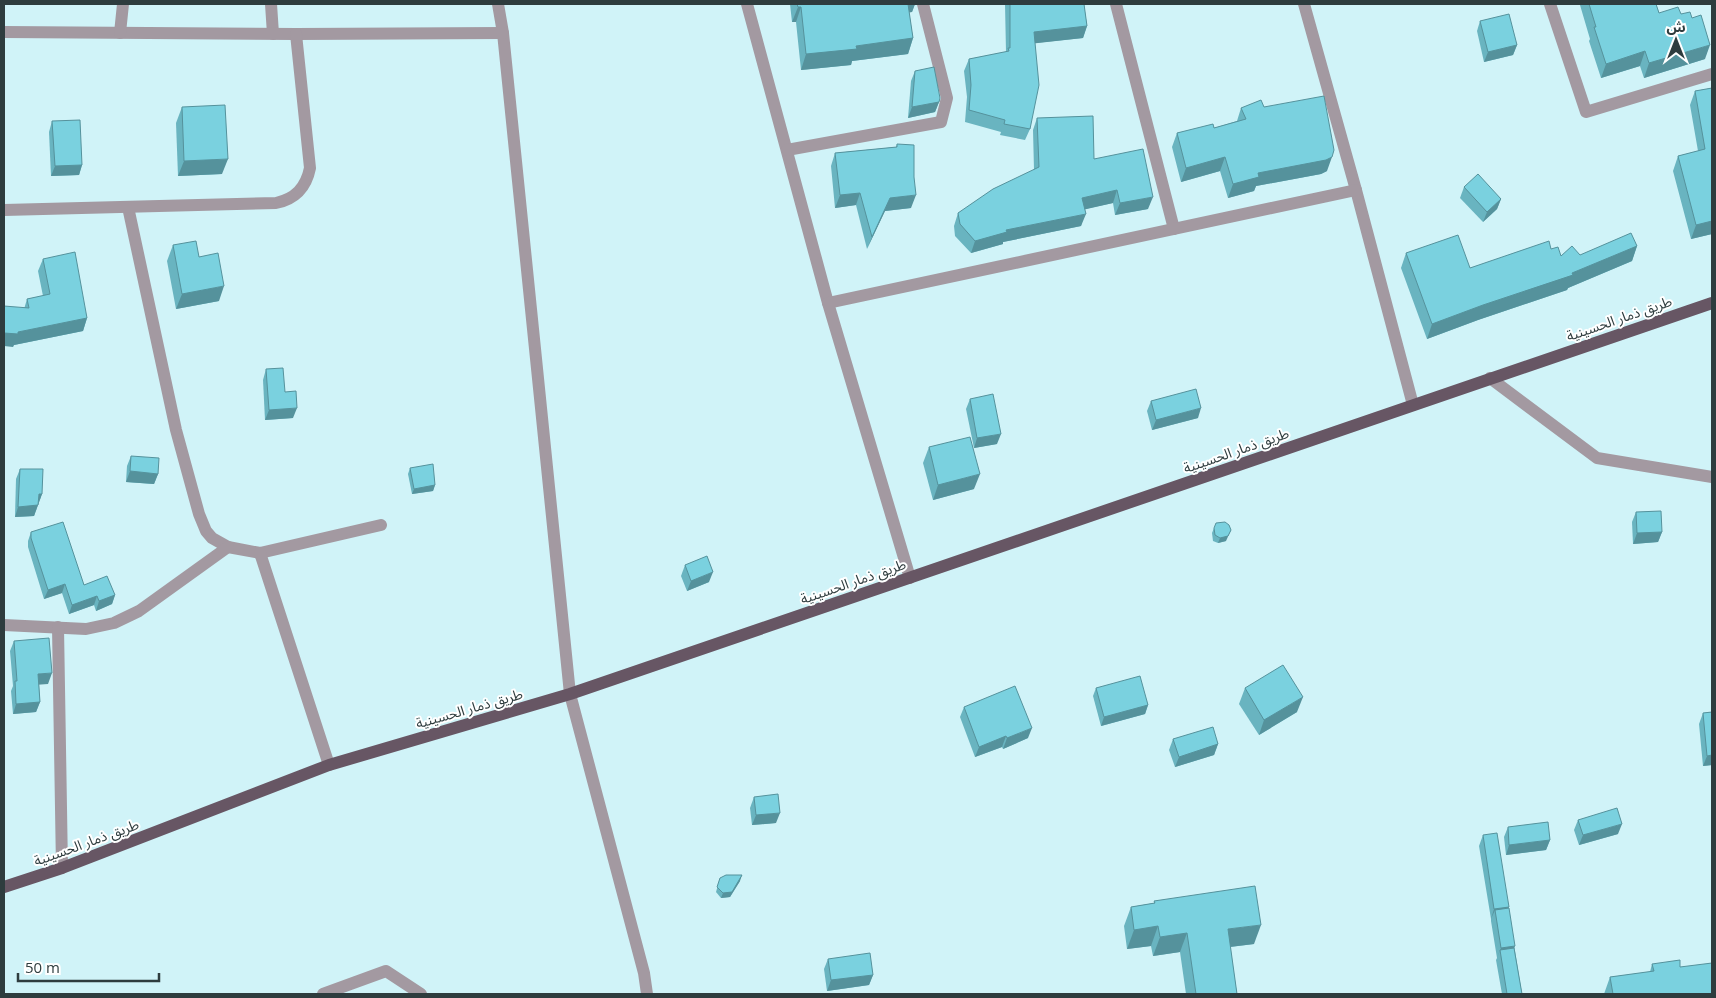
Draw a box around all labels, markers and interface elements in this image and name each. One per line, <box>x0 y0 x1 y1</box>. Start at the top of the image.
north arrow <box>1651 15 1701 65</box>
text: ش <box>1666 17 1686 36</box>
street label: طريق ذمار الحسينية <box>1564 291 1675 346</box>
street label: طريق ذمار الحسينية <box>1181 423 1292 478</box>
street label: طريق ذمار الحسينية <box>798 554 909 609</box>
street label: طريق ذمار الحسينية <box>413 684 525 733</box>
street label: طريق ذمار الحسينية <box>31 814 141 871</box>
scale bar <box>18 950 159 982</box>
text: 50 m <box>25 957 60 977</box>

